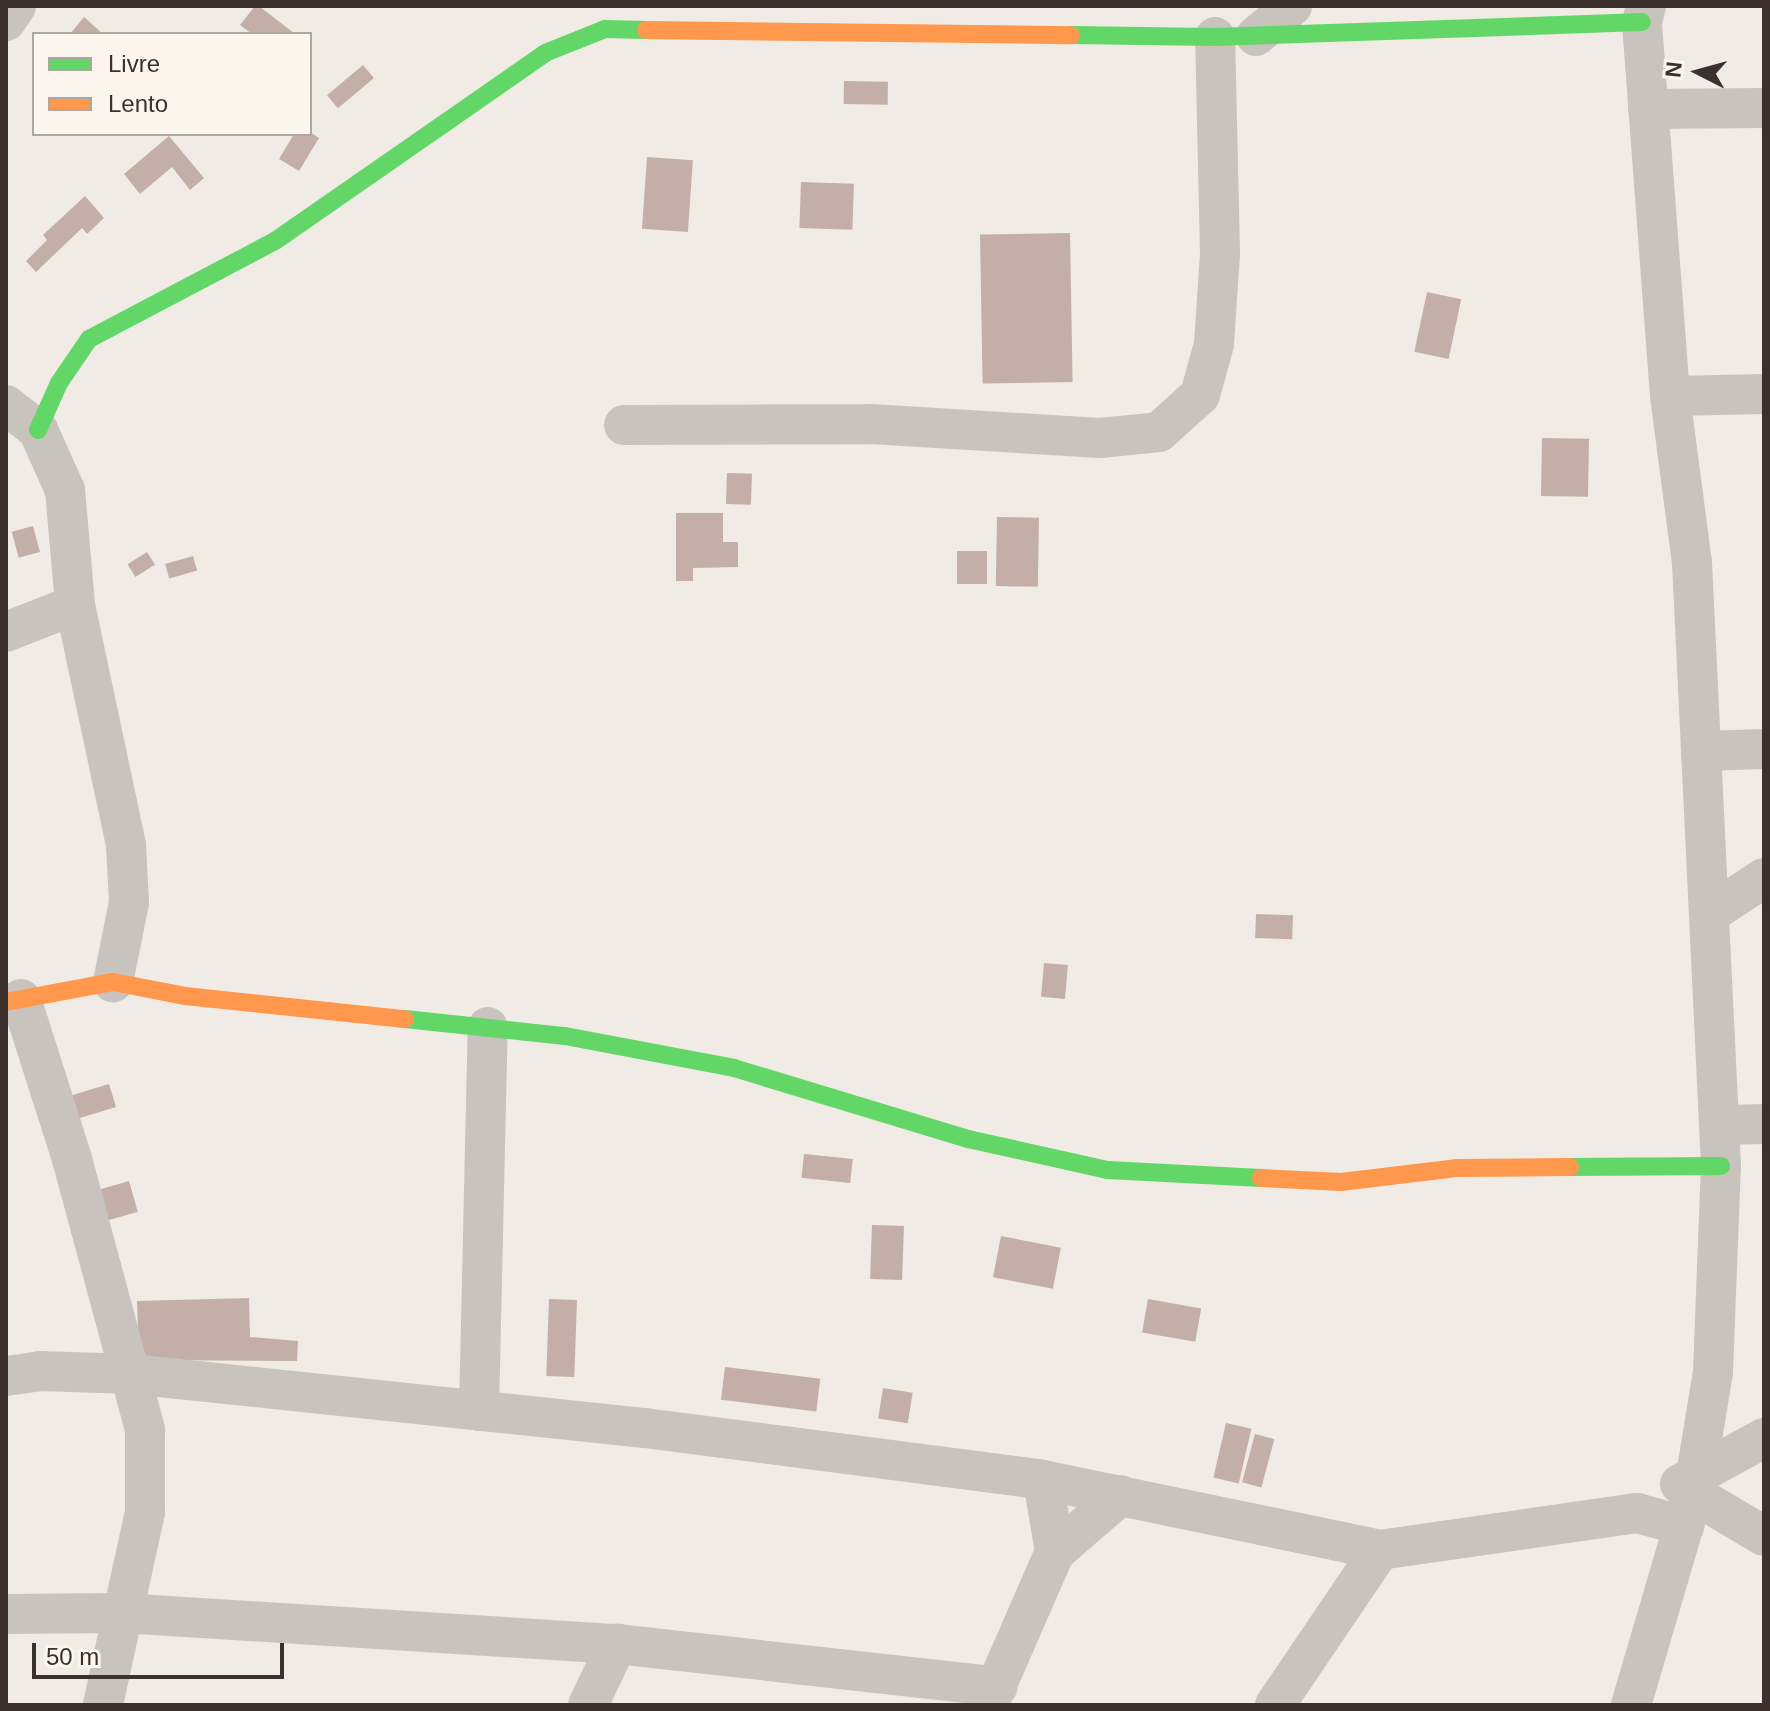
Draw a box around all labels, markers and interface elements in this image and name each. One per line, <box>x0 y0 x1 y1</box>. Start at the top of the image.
legend <box>32 32 312 136</box>
north arrow <box>1658 32 1738 112</box>
text: Livre <box>108 50 160 77</box>
text: N <box>1660 60 1687 79</box>
text: Lento <box>108 90 168 117</box>
scale bar <box>36 1627 288 1677</box>
text: 50 m <box>46 1643 99 1670</box>

